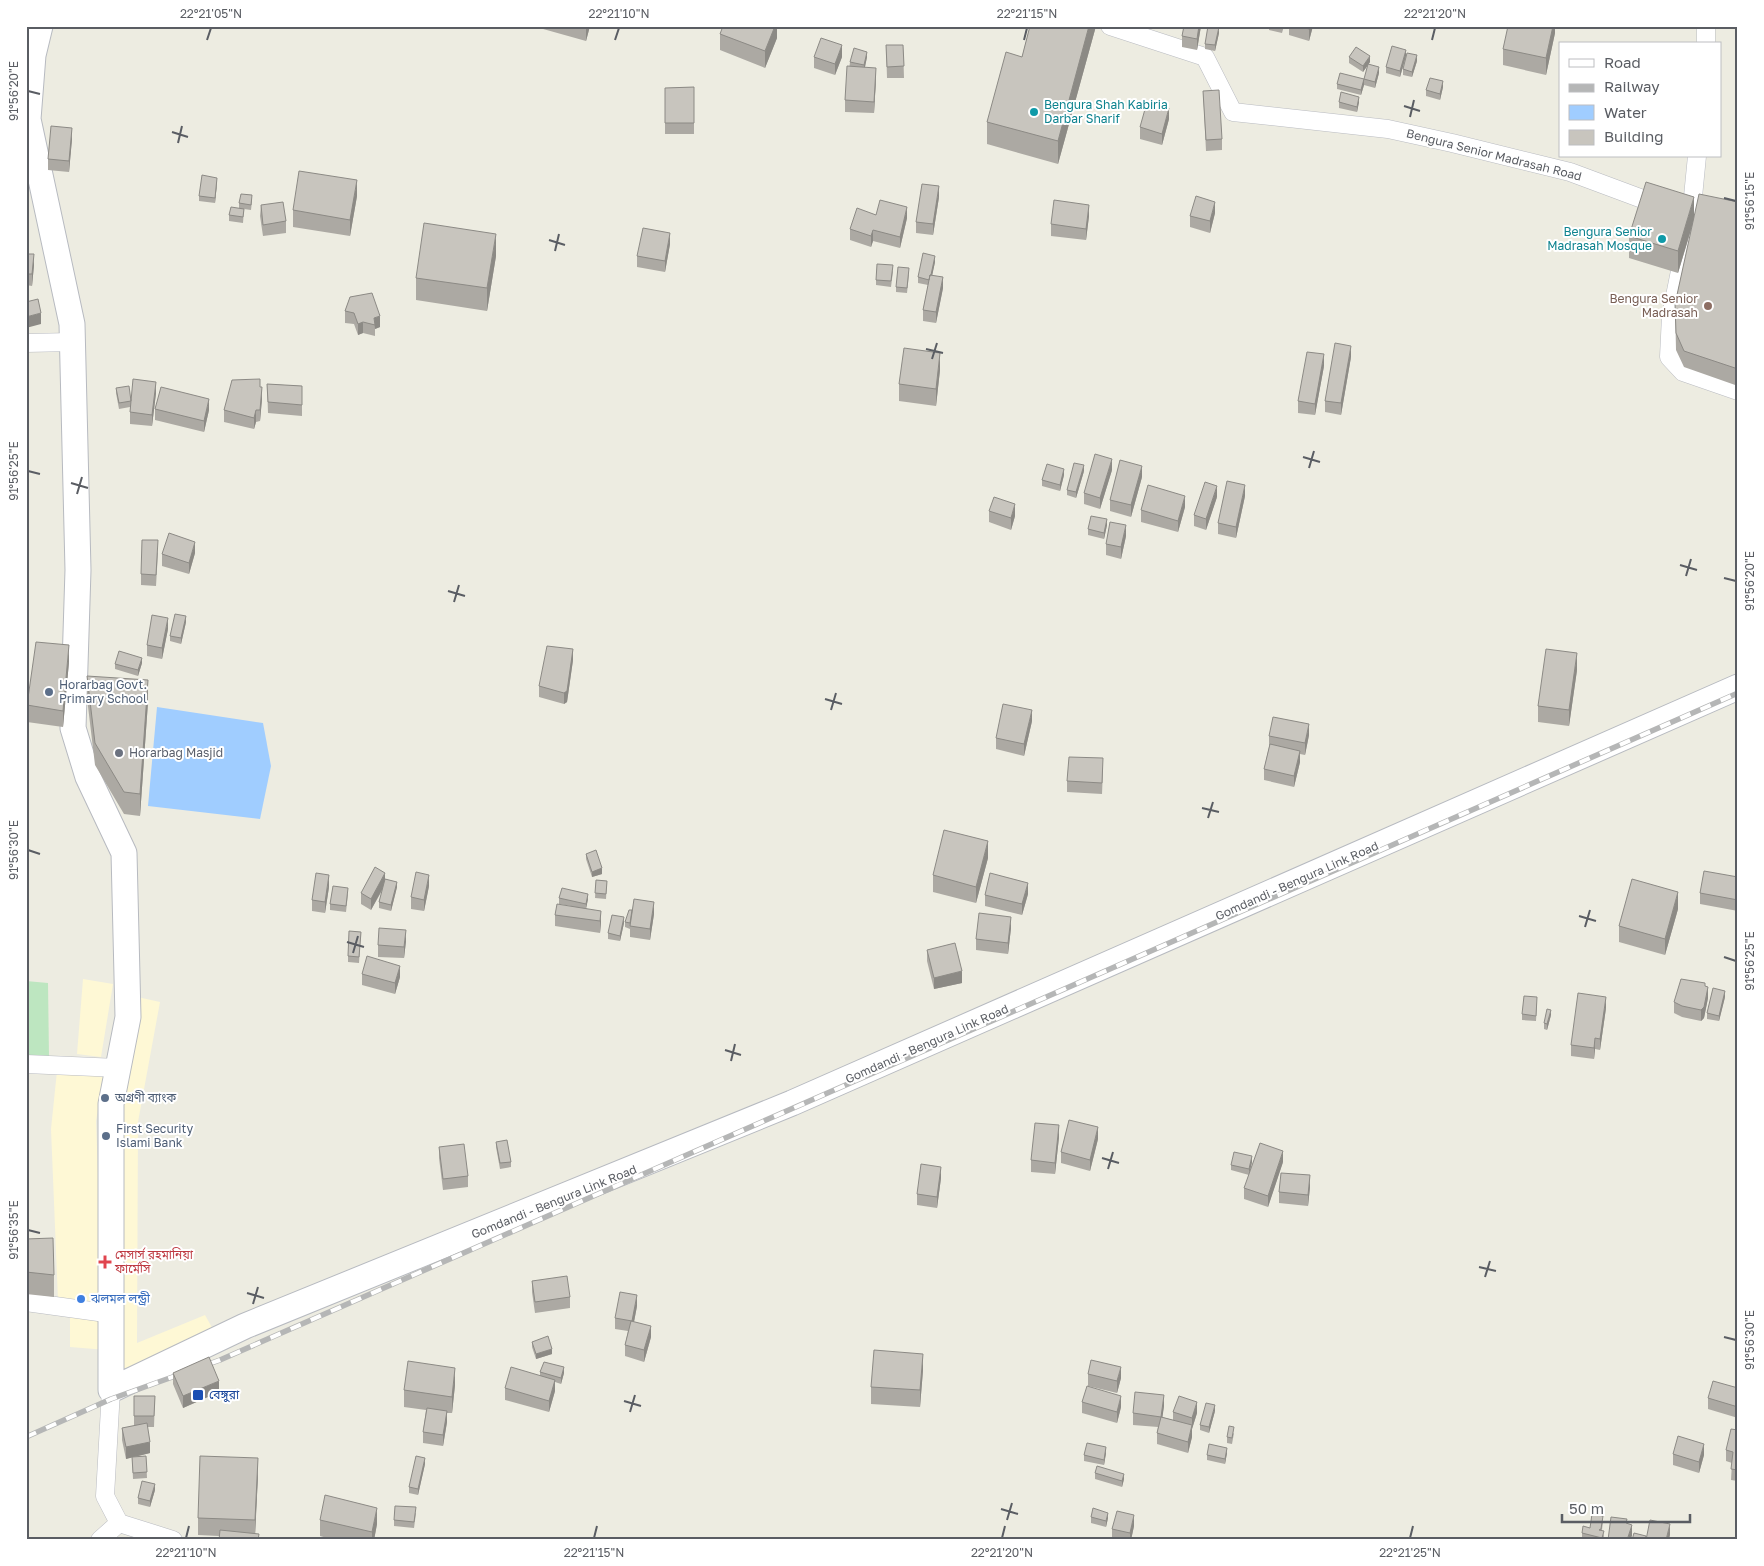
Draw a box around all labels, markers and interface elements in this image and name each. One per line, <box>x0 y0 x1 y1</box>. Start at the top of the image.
text: 22°21'05"N <box>180 6 242 21</box>
text: 22°21'10"N <box>588 6 650 21</box>
text: 22°21'15"N <box>997 6 1057 21</box>
text: 22°21'20"N <box>1404 6 1466 21</box>
legend <box>1559 42 1722 158</box>
text: Road <box>1604 53 1641 71</box>
text: 91°56'20"E <box>6 61 21 121</box>
text: Railway <box>1604 77 1660 95</box>
place label: Bengura Shah Kabiria Darbar Sharif <box>1044 97 1168 126</box>
text: Water <box>1604 103 1647 121</box>
marker: Bengura Shah Kabiria Darbar Sharif <box>1028 106 1040 118</box>
street label: Bengura Senior Madrasah Road <box>1405 125 1583 184</box>
text: Building <box>1604 127 1664 145</box>
text: 91°56'15"E <box>1742 172 1757 230</box>
place label: Bengura Senior Madrasah Mosque <box>1547 224 1652 253</box>
marker: Bengura Senior Madrasah Mosque <box>1656 233 1668 245</box>
place label: Bengura Senior Madrasah <box>1610 291 1698 320</box>
marker: Bengura Senior Madrasah <box>1702 300 1714 312</box>
text: 91°56'25"E <box>6 441 21 501</box>
text: 91°56'20"E <box>1742 551 1757 611</box>
place label: Horarbag Govt. Primary School <box>59 677 147 706</box>
marker: Horarbag Govt. Primary School <box>43 686 55 698</box>
place label: Horarbag Masjid <box>129 745 223 760</box>
marker: Horarbag Masjid <box>113 747 125 759</box>
text: 91°56'30"E <box>6 820 21 880</box>
street label: Gomdandi - Bengura Link Road <box>1213 838 1381 923</box>
text: 91°56'25"E <box>1742 931 1757 991</box>
street label: Gomdandi - Bengura Link Road <box>843 1001 1011 1086</box>
place label: অগ্রণী ব্যাংক <box>114 1090 177 1105</box>
marker: অগ্রণী ব্যাংক <box>99 1092 111 1104</box>
place label: First Security Islami Bank <box>116 1121 194 1150</box>
marker: First Security Islami Bank <box>100 1130 112 1142</box>
street label: Gomdandi - Bengura Link Road <box>469 1161 639 1242</box>
text: 91°56'35"E <box>6 1200 21 1260</box>
place label: মেসার্স রহমানিয়া ফার্মেসি <box>114 1247 194 1276</box>
marker: মেসার্স রহমানিয়া ফার্মেসি <box>99 1256 111 1268</box>
place label: ঝলমল লন্ড্রী <box>90 1291 151 1306</box>
marker: ঝলমল লন্ড্রী <box>75 1293 87 1305</box>
text: 91°56'30"E <box>1742 1310 1757 1370</box>
place label: বেঙ্গুরা <box>209 1387 240 1403</box>
marker: বেঙ্গুরা <box>191 1388 205 1402</box>
scale bar <box>1562 1491 1689 1523</box>
text: 50 m <box>1569 1499 1604 1517</box>
text: 22°21'10"N <box>155 1545 217 1560</box>
text: 22°21'15"N <box>564 1545 624 1560</box>
text: 22°21'20"N <box>971 1545 1033 1560</box>
text: 22°21'25"N <box>1379 1545 1441 1560</box>

